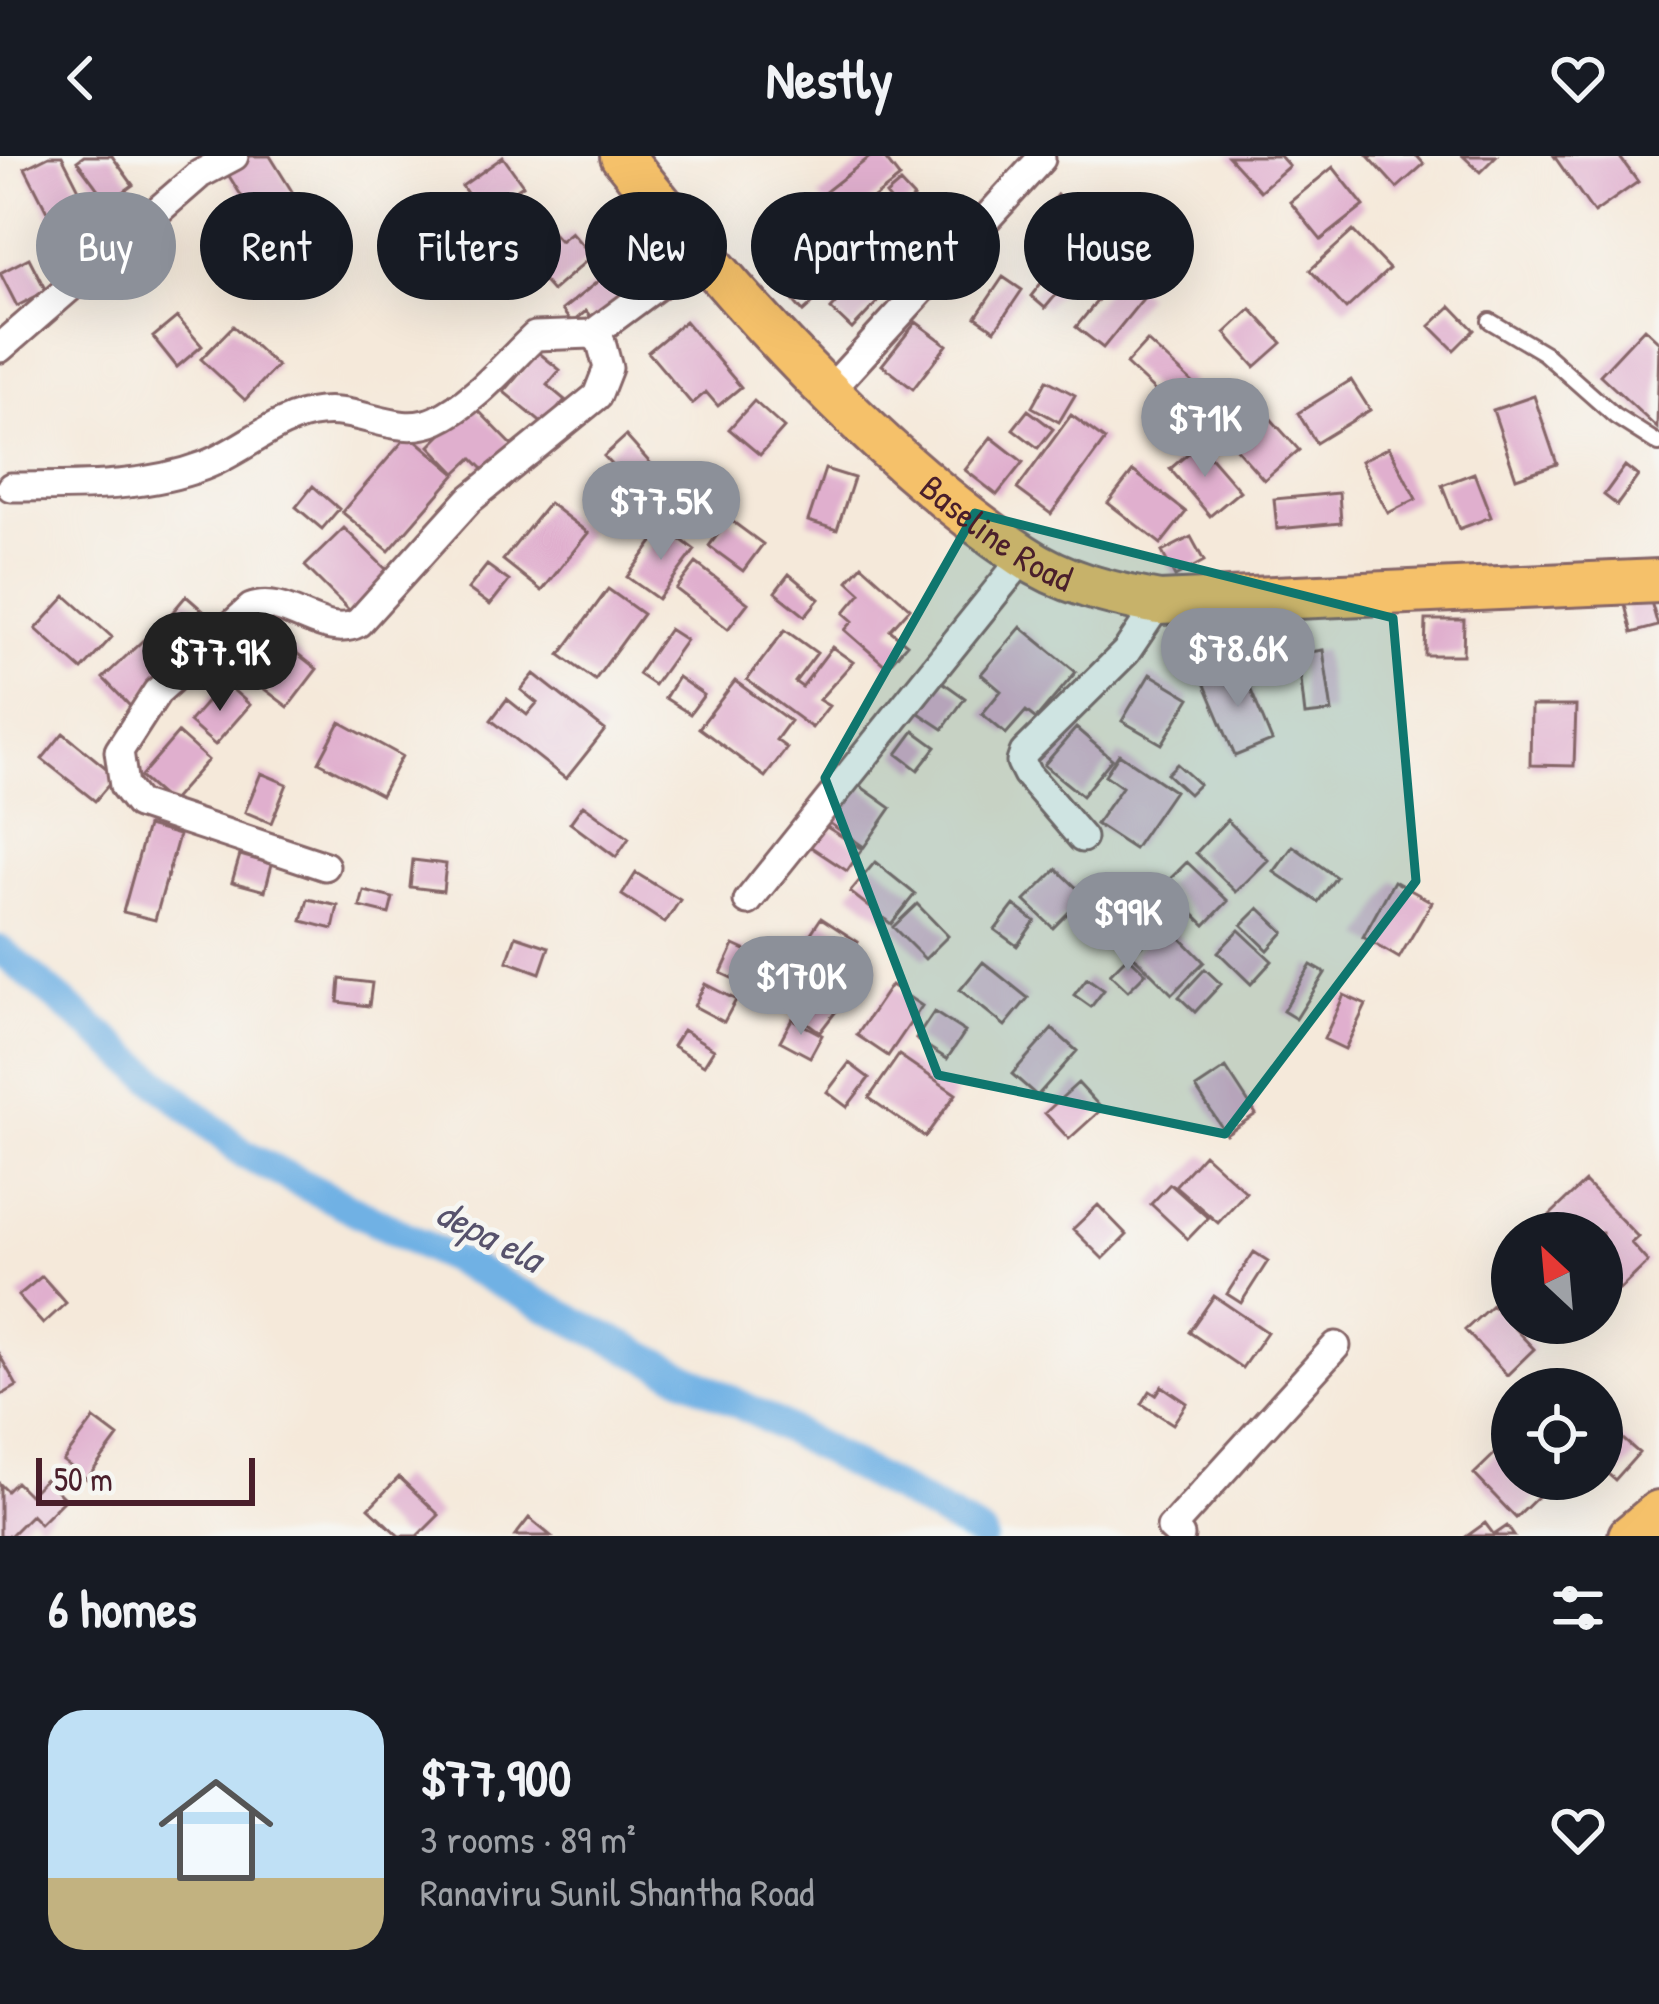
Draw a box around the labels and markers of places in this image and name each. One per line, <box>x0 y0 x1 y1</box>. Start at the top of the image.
pin: $71K <box>1134 378 1276 480</box>
pin: $77.5K <box>563 461 759 563</box>
pin: $78.6K <box>1140 608 1336 710</box>
pin: $77.9K <box>122 612 318 714</box>
pin: $99K <box>1057 872 1199 974</box>
pin: $170K <box>717 936 885 1038</box>

